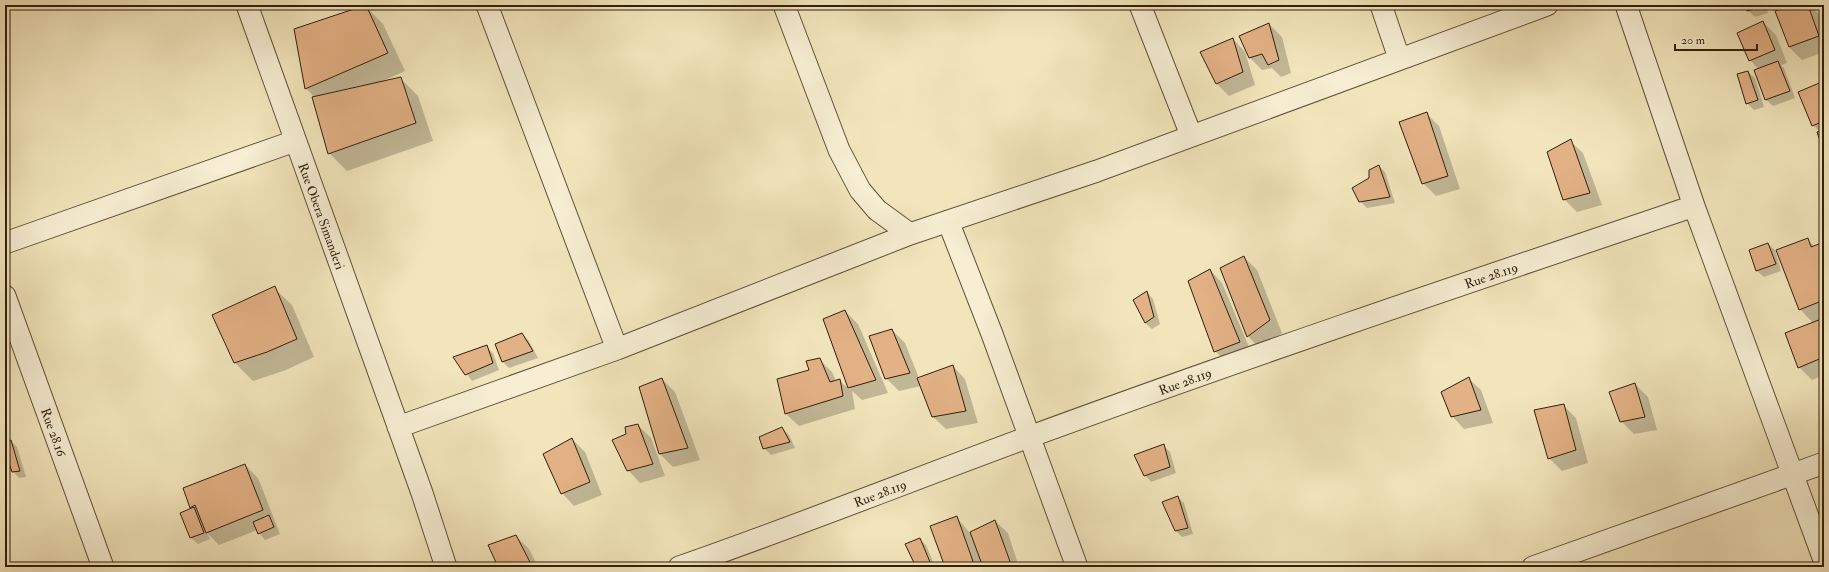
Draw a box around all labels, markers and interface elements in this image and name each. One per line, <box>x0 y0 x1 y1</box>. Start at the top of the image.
scale bar <box>1675 26 1757 52</box>
text: 20 m <box>1681 33 1706 48</box>
street label: Rue Obera Simanderi <box>294 161 348 272</box>
street label: Rue 28.119 <box>1463 259 1520 292</box>
street label: Rue 28.119 <box>1157 365 1214 399</box>
street label: Rue 28.16 <box>37 406 70 460</box>
street label: Rue 28.119 <box>852 477 909 511</box>

